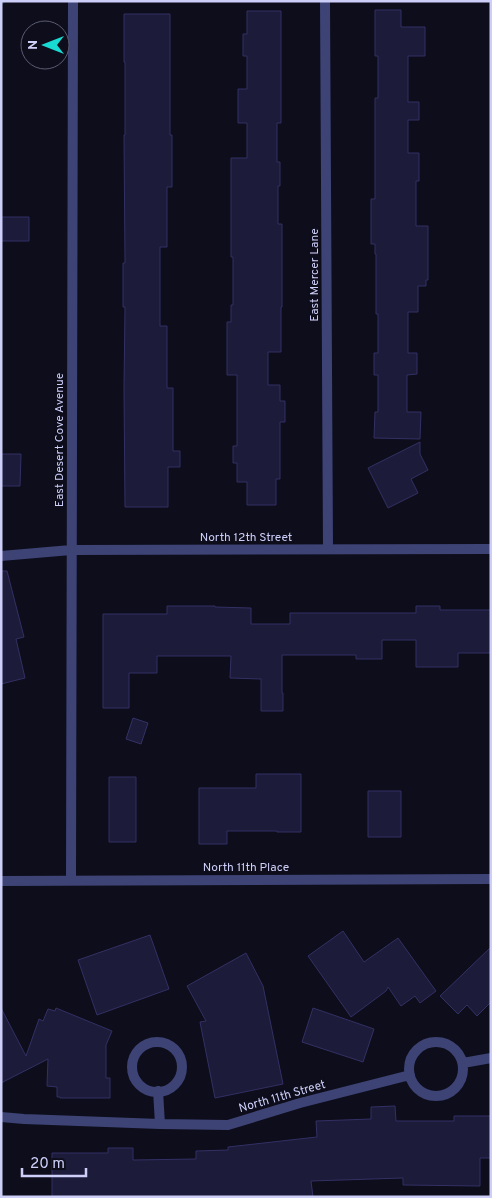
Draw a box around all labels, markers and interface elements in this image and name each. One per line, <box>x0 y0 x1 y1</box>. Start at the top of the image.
north arrow <box>20 20 70 70</box>
text: N <box>25 40 42 50</box>
street label: East Mercer Lane <box>307 228 323 322</box>
street label: East Desert Cove Avenue <box>52 373 68 507</box>
street label: North 12th Street <box>200 530 292 546</box>
street label: North 11th Place <box>203 860 289 876</box>
street label: North 11th Street <box>237 1077 328 1117</box>
scale bar <box>22 1146 86 1178</box>
text: 20 m <box>30 1155 65 1174</box>

